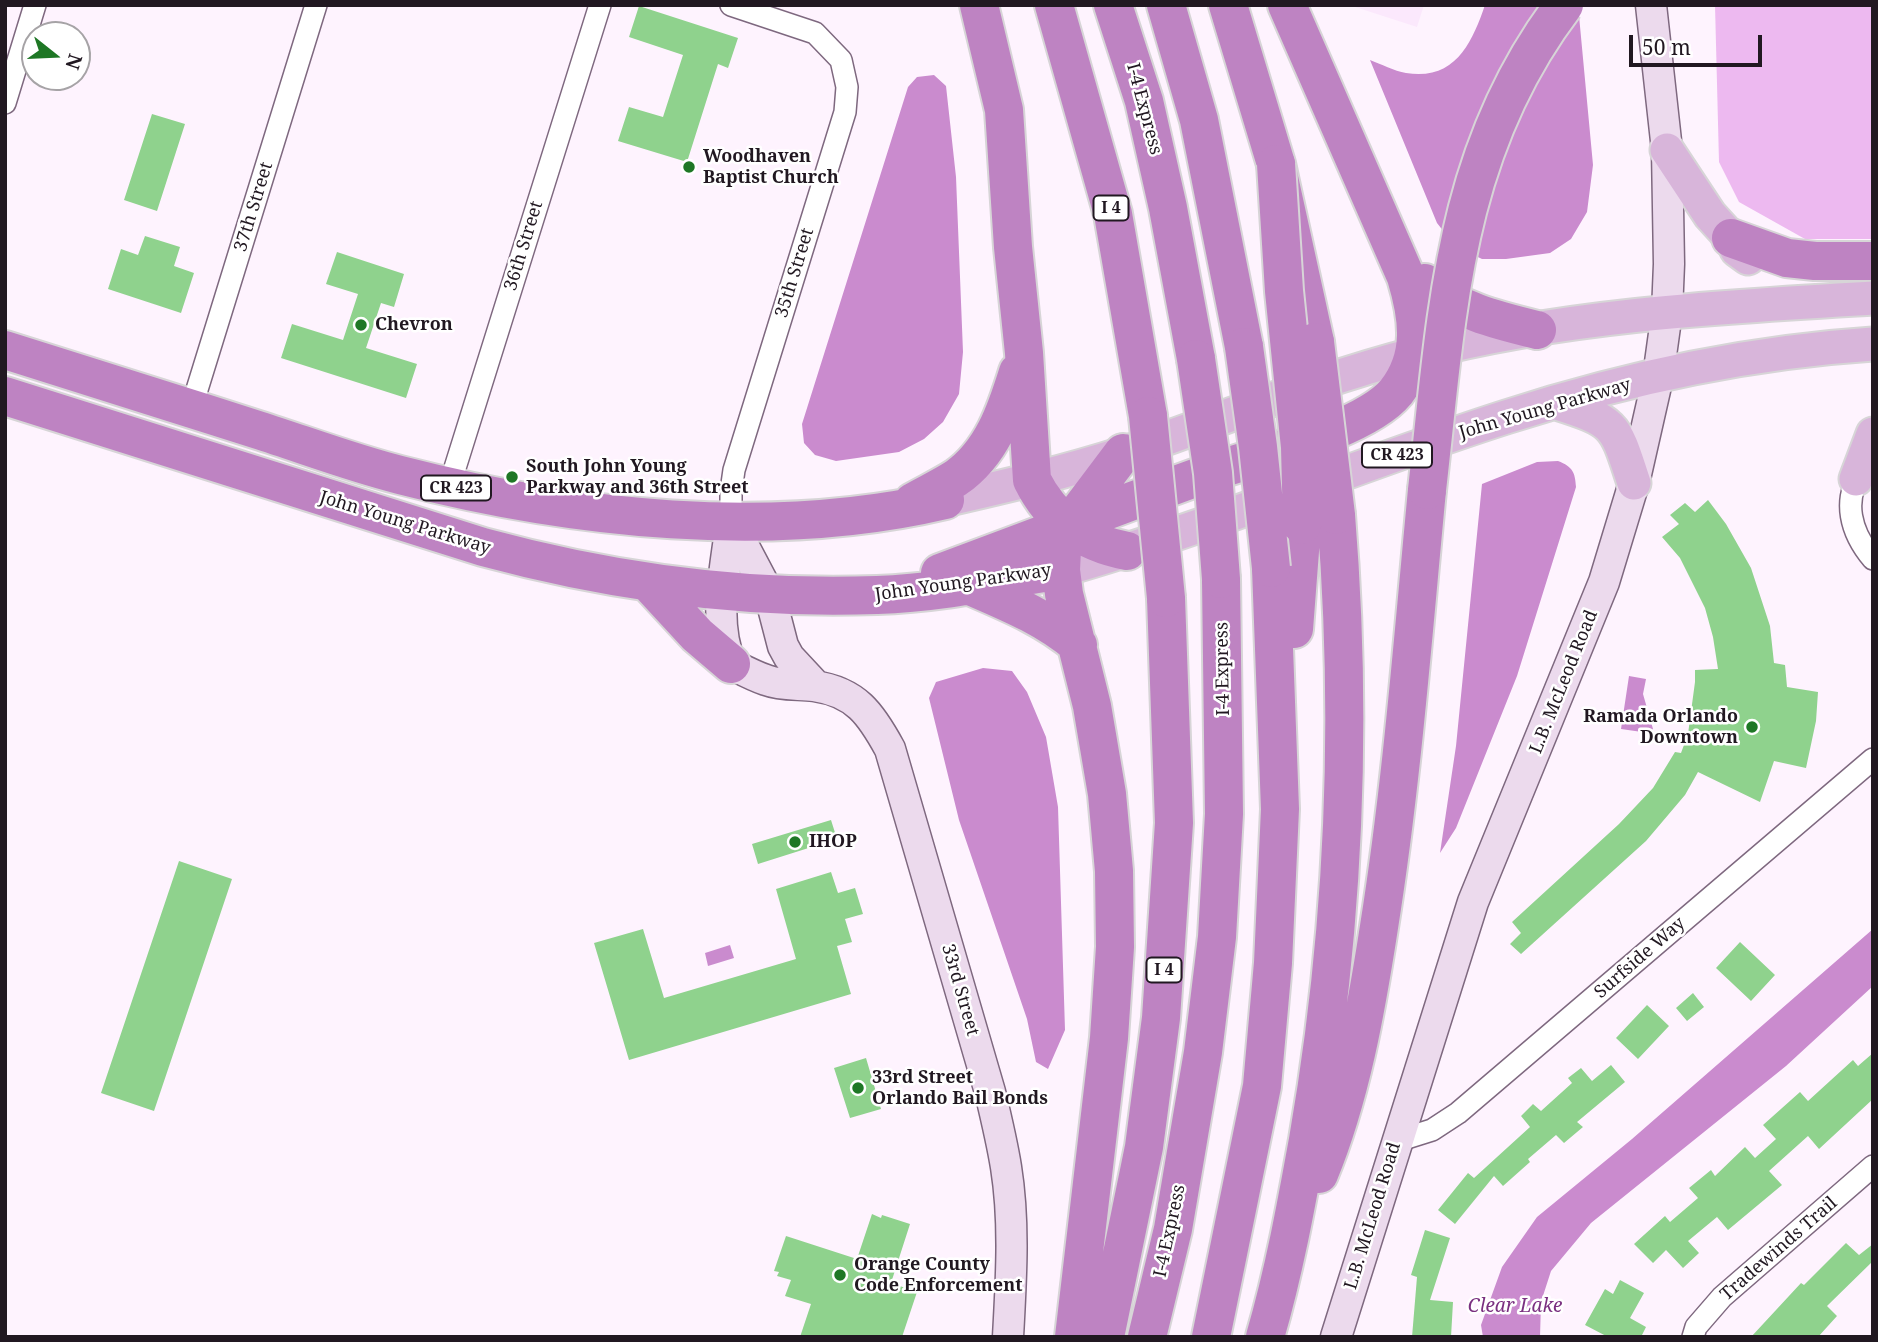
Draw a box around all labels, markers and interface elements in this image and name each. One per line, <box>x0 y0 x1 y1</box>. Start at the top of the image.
north arrow <box>21 21 91 91</box>
scale bar <box>1633 21 1766 65</box>
text: 50 m <box>1642 33 1691 61</box>
text: N <box>59 51 89 73</box>
street label: I-4 Express <box>1121 61 1167 157</box>
place label: Woodhaven Baptist Church <box>703 146 839 188</box>
street label: 37th Street <box>230 159 278 255</box>
marker: Woodhaven Baptist Church <box>681 159 697 175</box>
road number: I 4 <box>1094 196 1128 220</box>
street label: 36th Street <box>500 198 548 294</box>
street label: 35th Street <box>771 225 819 321</box>
place label: Chevron <box>375 314 453 336</box>
marker: Chevron <box>353 317 369 333</box>
street label: John Young Parkway <box>1457 374 1633 444</box>
road number: CR 423 <box>1362 442 1432 468</box>
place label: South John Young Parkway and 36th Street <box>526 456 749 498</box>
marker: South John Young Parkway and 36th Street <box>504 469 520 485</box>
road number: CR 423 <box>421 475 491 500</box>
street label: John Young Parkway <box>317 487 493 559</box>
street label: John Young Parkway <box>873 560 1053 606</box>
street label: L.B. McLeod Road <box>1525 607 1603 757</box>
street label: I-4 Express <box>1211 622 1235 716</box>
place label: Ramada Orlando Downtown <box>1583 706 1738 748</box>
marker: Ramada Orlando Downtown <box>1744 719 1760 735</box>
place label: IHOP <box>809 831 857 853</box>
marker: IHOP <box>787 834 803 850</box>
street label: Surfside Way <box>1590 913 1690 1003</box>
street label: 33rd Street <box>937 942 983 1038</box>
road number: I 4 <box>1146 958 1182 982</box>
place label: 33rd Street Orlando Bail Bonds <box>872 1067 1048 1110</box>
marker: 33rd Street Orlando Bail Bonds <box>850 1080 866 1096</box>
street label: L.B. McLeod Road <box>1340 1140 1406 1292</box>
street label: I-4 Express <box>1150 1183 1190 1279</box>
street label: Tradewinds Trail <box>1716 1193 1842 1305</box>
place label: Orange County Code Enforcement <box>854 1254 1022 1296</box>
marker: Orange County Code Enforcement <box>832 1267 848 1283</box>
water label: Clear Lake <box>1468 1296 1562 1318</box>

